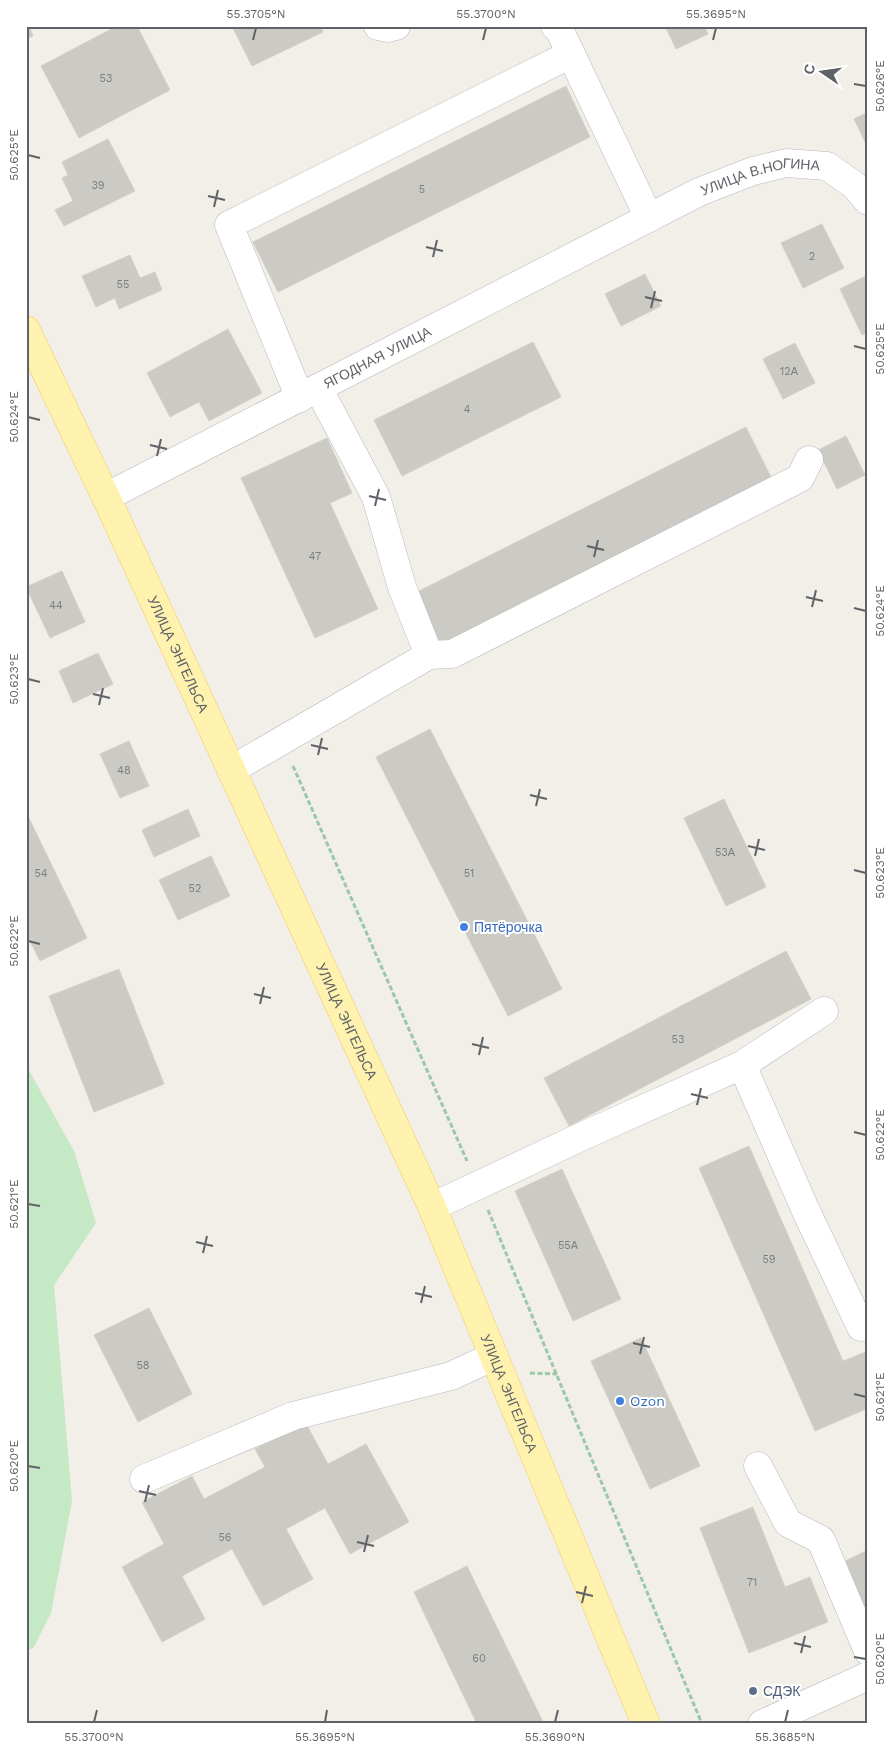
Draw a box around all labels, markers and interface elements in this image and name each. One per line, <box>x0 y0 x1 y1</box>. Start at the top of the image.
text: 55.3705°N <box>227 7 285 21</box>
text: 55.3700°N <box>456 7 516 21</box>
text: 55.3695°N <box>686 7 746 21</box>
north arrow <box>796 48 846 98</box>
text: 50.626°E <box>873 60 887 112</box>
text: С <box>800 62 818 76</box>
house number: 53 <box>100 72 112 85</box>
text: 50.625°E <box>7 129 21 181</box>
street label: УЛИЦА В.НОГИНА <box>698 155 821 199</box>
house number: 39 <box>91 179 105 192</box>
house number: 5 <box>419 183 425 196</box>
house number: 2 <box>809 250 815 263</box>
house number: 55 <box>117 278 129 291</box>
street label: ЯГОДНАЯ УЛИЦА <box>321 323 434 392</box>
text: 50.625°E <box>873 323 887 375</box>
house number: 12А <box>780 365 799 378</box>
text: 50.624°E <box>7 391 21 443</box>
house number: 4 <box>464 403 471 416</box>
house number: 47 <box>309 550 321 563</box>
text: 50.624°E <box>873 585 887 637</box>
street label: УЛИЦА ЭНГЕЛЬСА <box>144 593 212 715</box>
house number: 44 <box>49 599 63 612</box>
text: 50.623°E <box>7 653 21 705</box>
house number: 48 <box>117 764 131 777</box>
house number: 53А <box>715 846 736 859</box>
text: 50.623°E <box>873 847 887 899</box>
house number: 54 <box>34 867 48 880</box>
house number: 51 <box>464 867 474 880</box>
house number: 52 <box>189 882 201 895</box>
text: 50.622°E <box>7 915 21 967</box>
place label: Пятёрочка <box>474 919 543 935</box>
marker: Пятёрочка <box>458 921 470 933</box>
street label: УЛИЦА ЭНГЕЛЬСА <box>313 960 381 1083</box>
house number: 53 <box>672 1033 684 1046</box>
text: 50.622°E <box>873 1109 887 1161</box>
text: 50.621°E <box>7 1179 21 1229</box>
house number: 55А <box>558 1239 579 1252</box>
house number: 59 <box>762 1253 776 1266</box>
street label: УЛИЦА ЭНГЕЛЬСА <box>478 1332 541 1455</box>
house number: 58 <box>136 1359 150 1372</box>
text: 50.621°E <box>873 1372 887 1422</box>
place label: Ozon <box>630 1393 665 1409</box>
marker: Ozon <box>614 1395 626 1407</box>
text: 50.620°E <box>7 1440 21 1492</box>
house number: 56 <box>218 1531 232 1544</box>
house number: 71 <box>747 1576 757 1589</box>
text: 50.620°E <box>873 1633 887 1685</box>
house number: 60 <box>472 1652 486 1665</box>
place label: СДЭК <box>763 1683 801 1699</box>
marker: СДЭК <box>747 1685 759 1697</box>
text: 55.3700°N <box>64 1730 124 1744</box>
text: 55.3695°N <box>295 1730 355 1744</box>
text: 55.3690°N <box>525 1730 585 1744</box>
text: 55.3685°N <box>755 1730 815 1744</box>

